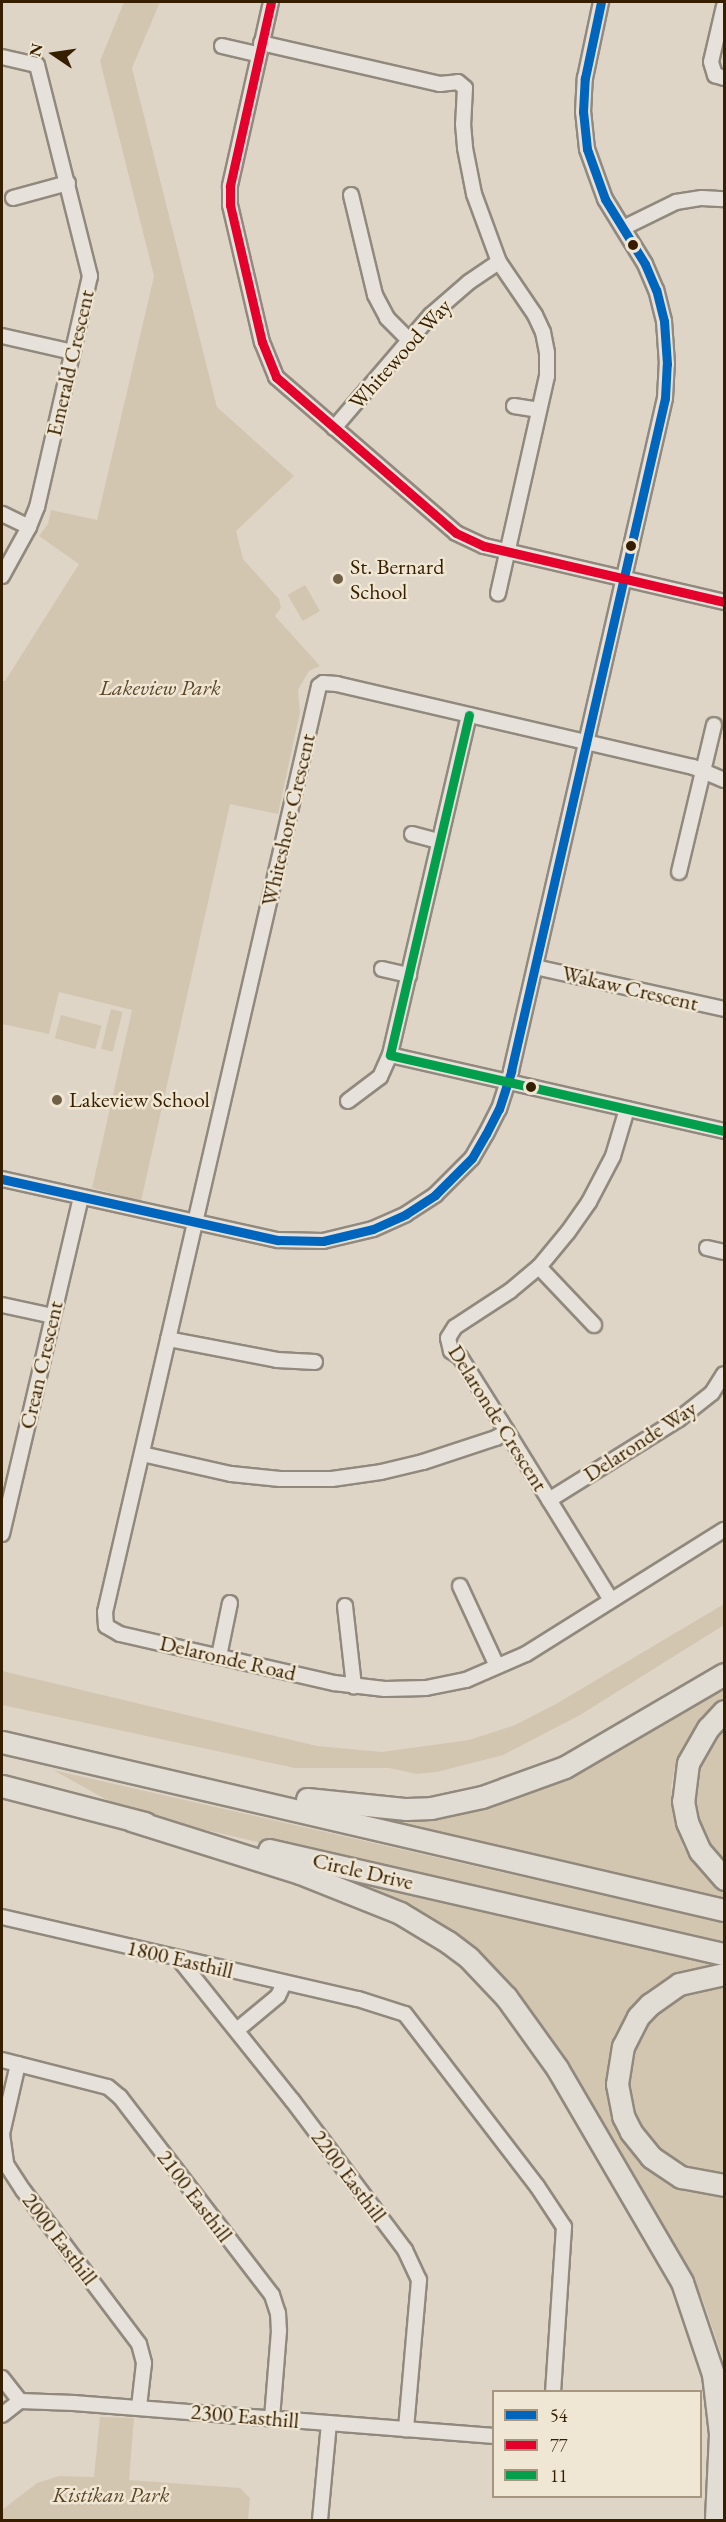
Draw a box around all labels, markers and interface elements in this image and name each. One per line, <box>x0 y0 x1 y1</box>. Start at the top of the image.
north arrow <box>24 24 84 84</box>
text: N <box>24 41 48 59</box>
unlabelled marker <box>627 239 639 251</box>
street label: Emerald Crescent <box>40 287 100 439</box>
street label: Whitewood Way <box>343 293 457 415</box>
unlabelled marker <box>625 540 637 552</box>
place label: St. Bernard School <box>350 553 444 604</box>
marker: St. Bernard School <box>331 572 345 586</box>
park label: Lakeview Park <box>99 675 221 701</box>
street label: Whiteshore Crescent <box>255 731 321 909</box>
street label: Wakaw Crescent <box>559 959 701 1017</box>
unlabelled marker <box>525 1081 537 1093</box>
place label: Lakeview School <box>69 1087 210 1113</box>
marker: Lakeview School <box>50 1093 64 1107</box>
street label: Crean Crescent <box>13 1298 69 1432</box>
street label: Delaronde Crescent <box>442 1340 554 1496</box>
street label: Delaronde Way <box>579 1395 701 1487</box>
street label: Delaronde Road <box>157 1629 299 1687</box>
street label: Circle Drive <box>310 1847 416 1895</box>
street label: 1800 Easthill <box>124 1934 236 1984</box>
street label: 2200 Easthill <box>306 2125 392 2227</box>
street label: 2100 Easthill <box>152 2145 238 2247</box>
street label: 2000 Easthill <box>17 2188 103 2290</box>
legend <box>492 2390 702 2498</box>
street label: 2300 Easthill <box>190 2398 300 2434</box>
text: 54 <box>550 2404 567 2427</box>
text: 77 <box>550 2434 567 2457</box>
text: 11 <box>550 2464 567 2487</box>
park label: Kistikan Park <box>53 2482 169 2508</box>

